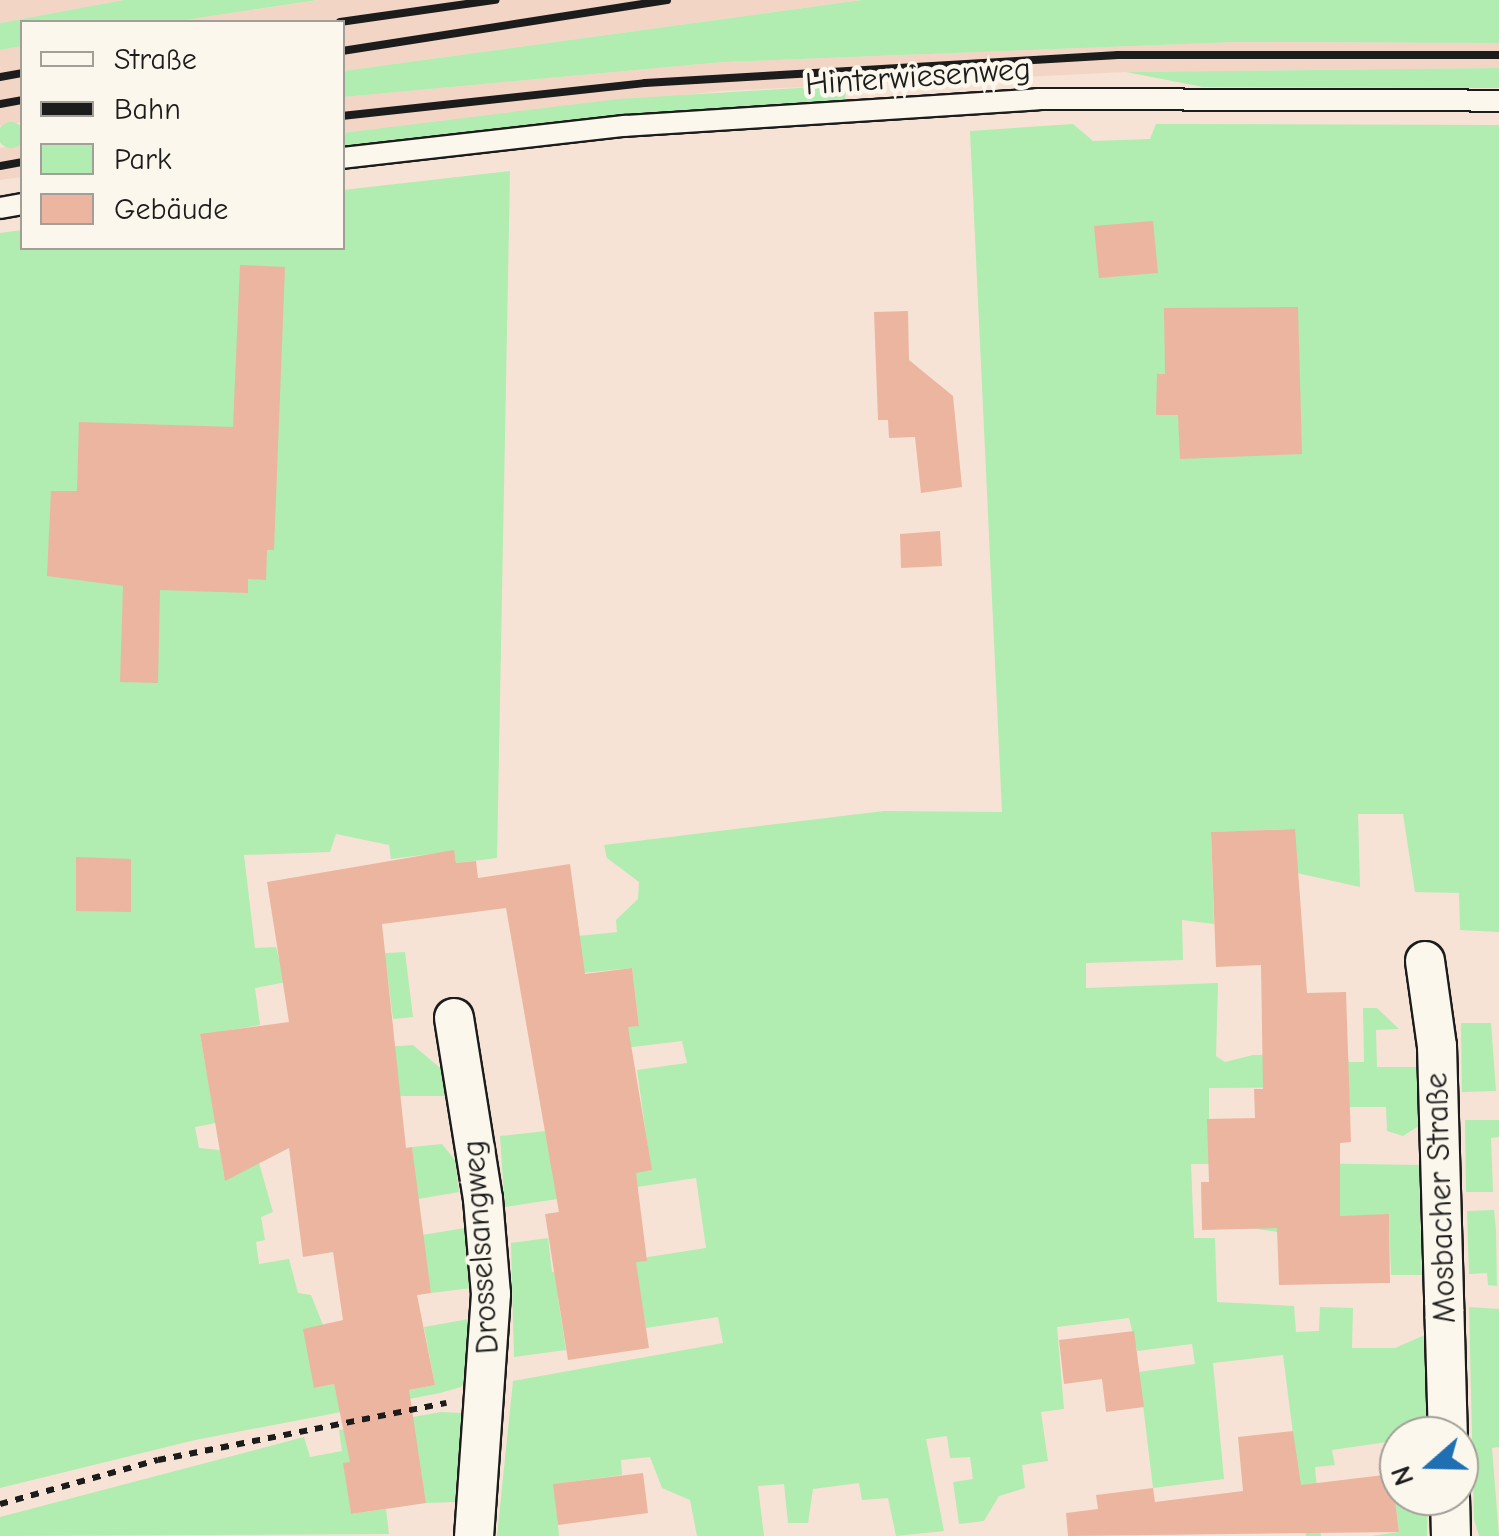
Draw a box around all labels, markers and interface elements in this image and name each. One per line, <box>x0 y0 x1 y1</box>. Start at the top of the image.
legend <box>20 20 345 250</box>
text: Straße <box>114 42 197 77</box>
street label: Hinterwiesenweg <box>804 50 1032 104</box>
text: Bahn <box>114 92 181 127</box>
text: Park <box>114 142 171 177</box>
text: Gebäude <box>114 192 228 227</box>
street label: Mosbacher Straße <box>1417 1072 1465 1324</box>
street label: Drosselsangweg <box>454 1139 508 1355</box>
north arrow <box>1379 1416 1479 1516</box>
text: N <box>1385 1462 1421 1490</box>

